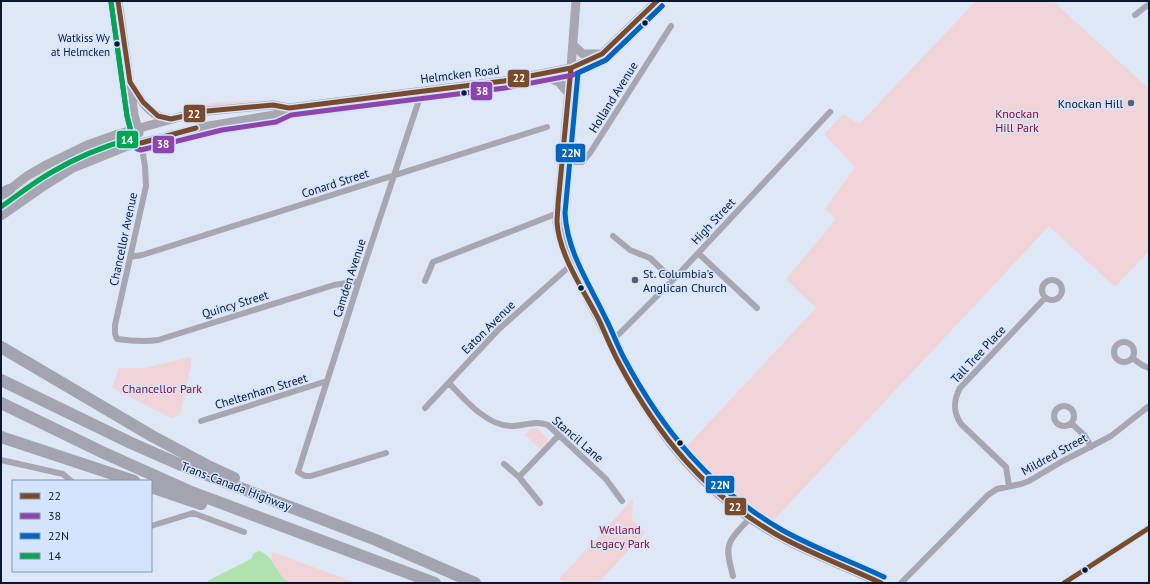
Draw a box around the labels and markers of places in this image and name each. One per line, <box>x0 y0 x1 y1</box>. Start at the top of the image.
unlabelled marker <box>640 18 650 28</box>
place label: Watkiss Wy at Helmcken <box>51 31 111 59</box>
marker: Watkiss Wy at Helmcken <box>112 39 122 49</box>
unlabelled marker <box>459 88 469 98</box>
place label: Knockan Hill <box>1058 96 1123 111</box>
marker: Knockan Hill <box>1126 98 1136 108</box>
place label: St. Columbia's Anglican Church <box>643 266 727 295</box>
marker: St. Columbia's Anglican Church <box>630 275 640 285</box>
unlabelled marker <box>576 283 586 293</box>
unlabelled marker <box>675 438 685 448</box>
unlabelled marker <box>1080 565 1090 575</box>

